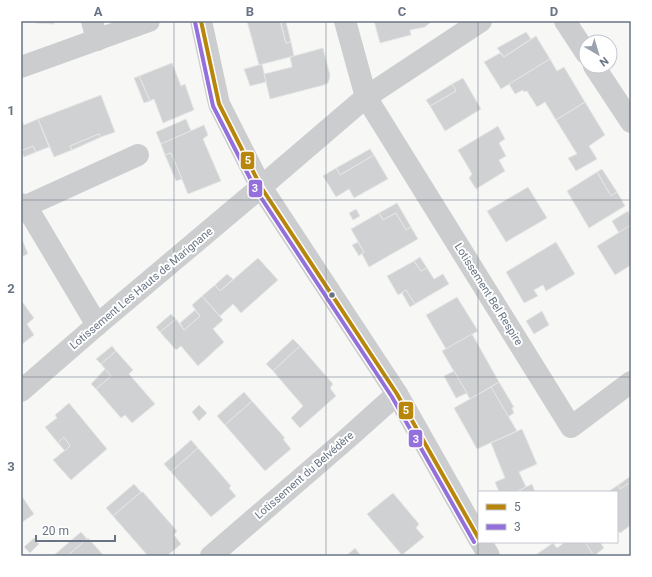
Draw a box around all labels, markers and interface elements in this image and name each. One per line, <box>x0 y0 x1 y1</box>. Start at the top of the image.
text: A <box>94 4 103 19</box>
text: B <box>246 4 254 19</box>
text: C <box>398 4 407 19</box>
text: D <box>550 4 558 19</box>
north arrow <box>578 34 618 74</box>
text: N <box>597 54 611 69</box>
text: 1 <box>7 103 15 118</box>
line badge: 5 <box>240 151 255 170</box>
text: 5 <box>245 154 251 167</box>
line badge: 3 <box>248 179 263 198</box>
text: 3 <box>252 182 258 195</box>
street label: Lotissement Les Hauts de Marignane <box>67 225 216 352</box>
street label: Lotissement Bel Respire <box>452 241 526 348</box>
text: 2 <box>7 281 15 296</box>
unlabelled marker <box>327 290 337 300</box>
line badge: 5 <box>398 401 414 420</box>
text: 5 <box>403 404 409 417</box>
street label: Lotissement du Belvédère <box>252 429 356 522</box>
line badge: 3 <box>408 429 423 448</box>
text: 3 <box>413 433 419 446</box>
text: 3 <box>7 459 15 474</box>
legend <box>478 491 618 543</box>
text: 5 <box>514 500 521 514</box>
scale bar <box>36 517 115 543</box>
text: 3 <box>514 520 521 534</box>
text: 20 m <box>42 524 69 538</box>

